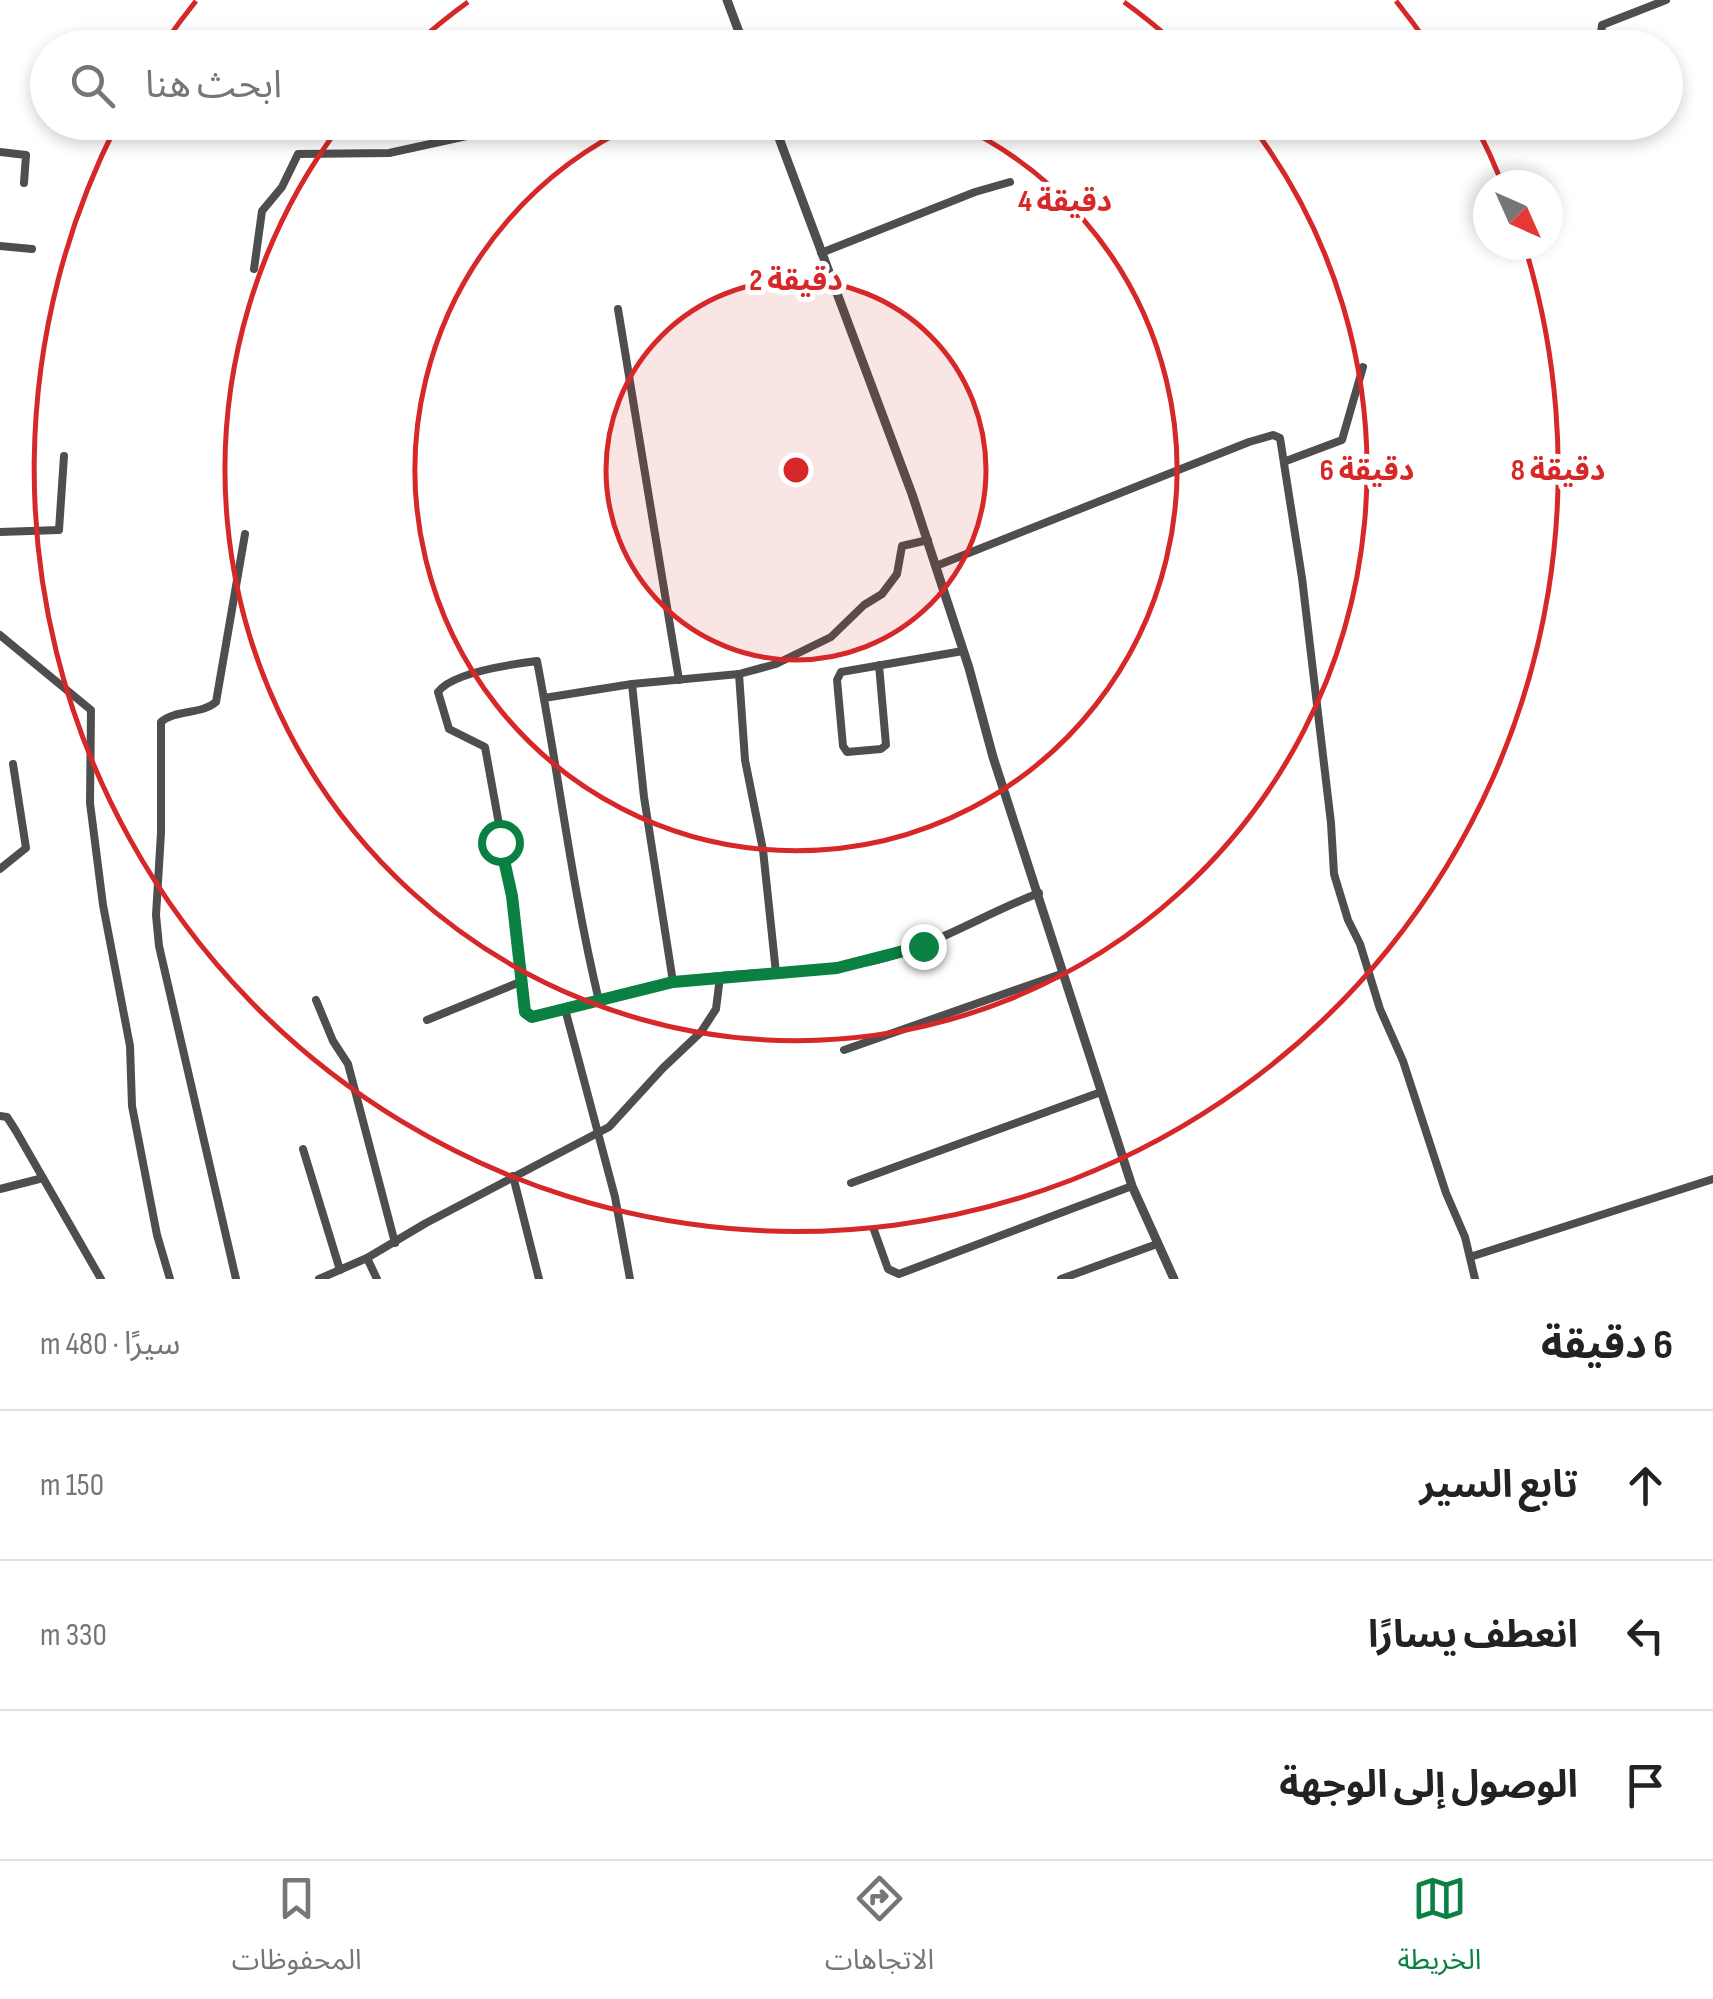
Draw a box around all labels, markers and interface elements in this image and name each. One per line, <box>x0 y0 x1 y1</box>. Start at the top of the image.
search box <box>30 30 1683 140</box>
icon: search <box>65 58 120 113</box>
text: ابحث هنا <box>145 63 282 108</box>
north arrow <box>1473 170 1563 260</box>
text: 4 دقيقة <box>1018 184 1112 220</box>
text: 2 دقيقة <box>749 263 843 299</box>
centre of rings <box>778 452 814 488</box>
text: 6 دقيقة <box>1320 453 1414 489</box>
text: 8 دقيقة <box>1511 453 1605 489</box>
route start <box>478 820 524 866</box>
route end <box>901 924 947 970</box>
text: 6 دقيقة <box>1541 1320 1673 1371</box>
text: سيرًا · 480 m <box>40 1325 180 1364</box>
icon: ahead <box>1618 1458 1673 1513</box>
text: تابع السير <box>1420 1463 1578 1508</box>
text: 150 m <box>40 1466 104 1505</box>
icon: left <box>1618 1608 1673 1663</box>
text: انعطف يسارًا <box>1368 1613 1578 1658</box>
text: 330 m <box>40 1616 107 1655</box>
icon: arrive <box>1618 1758 1673 1813</box>
text: الوصول إلى الوجهة <box>1279 1763 1578 1808</box>
tab: المحفوظات <box>232 1871 362 1990</box>
tab: الاتجاهات <box>825 1871 934 1990</box>
tab: الخريطة <box>1397 1871 1481 1990</box>

